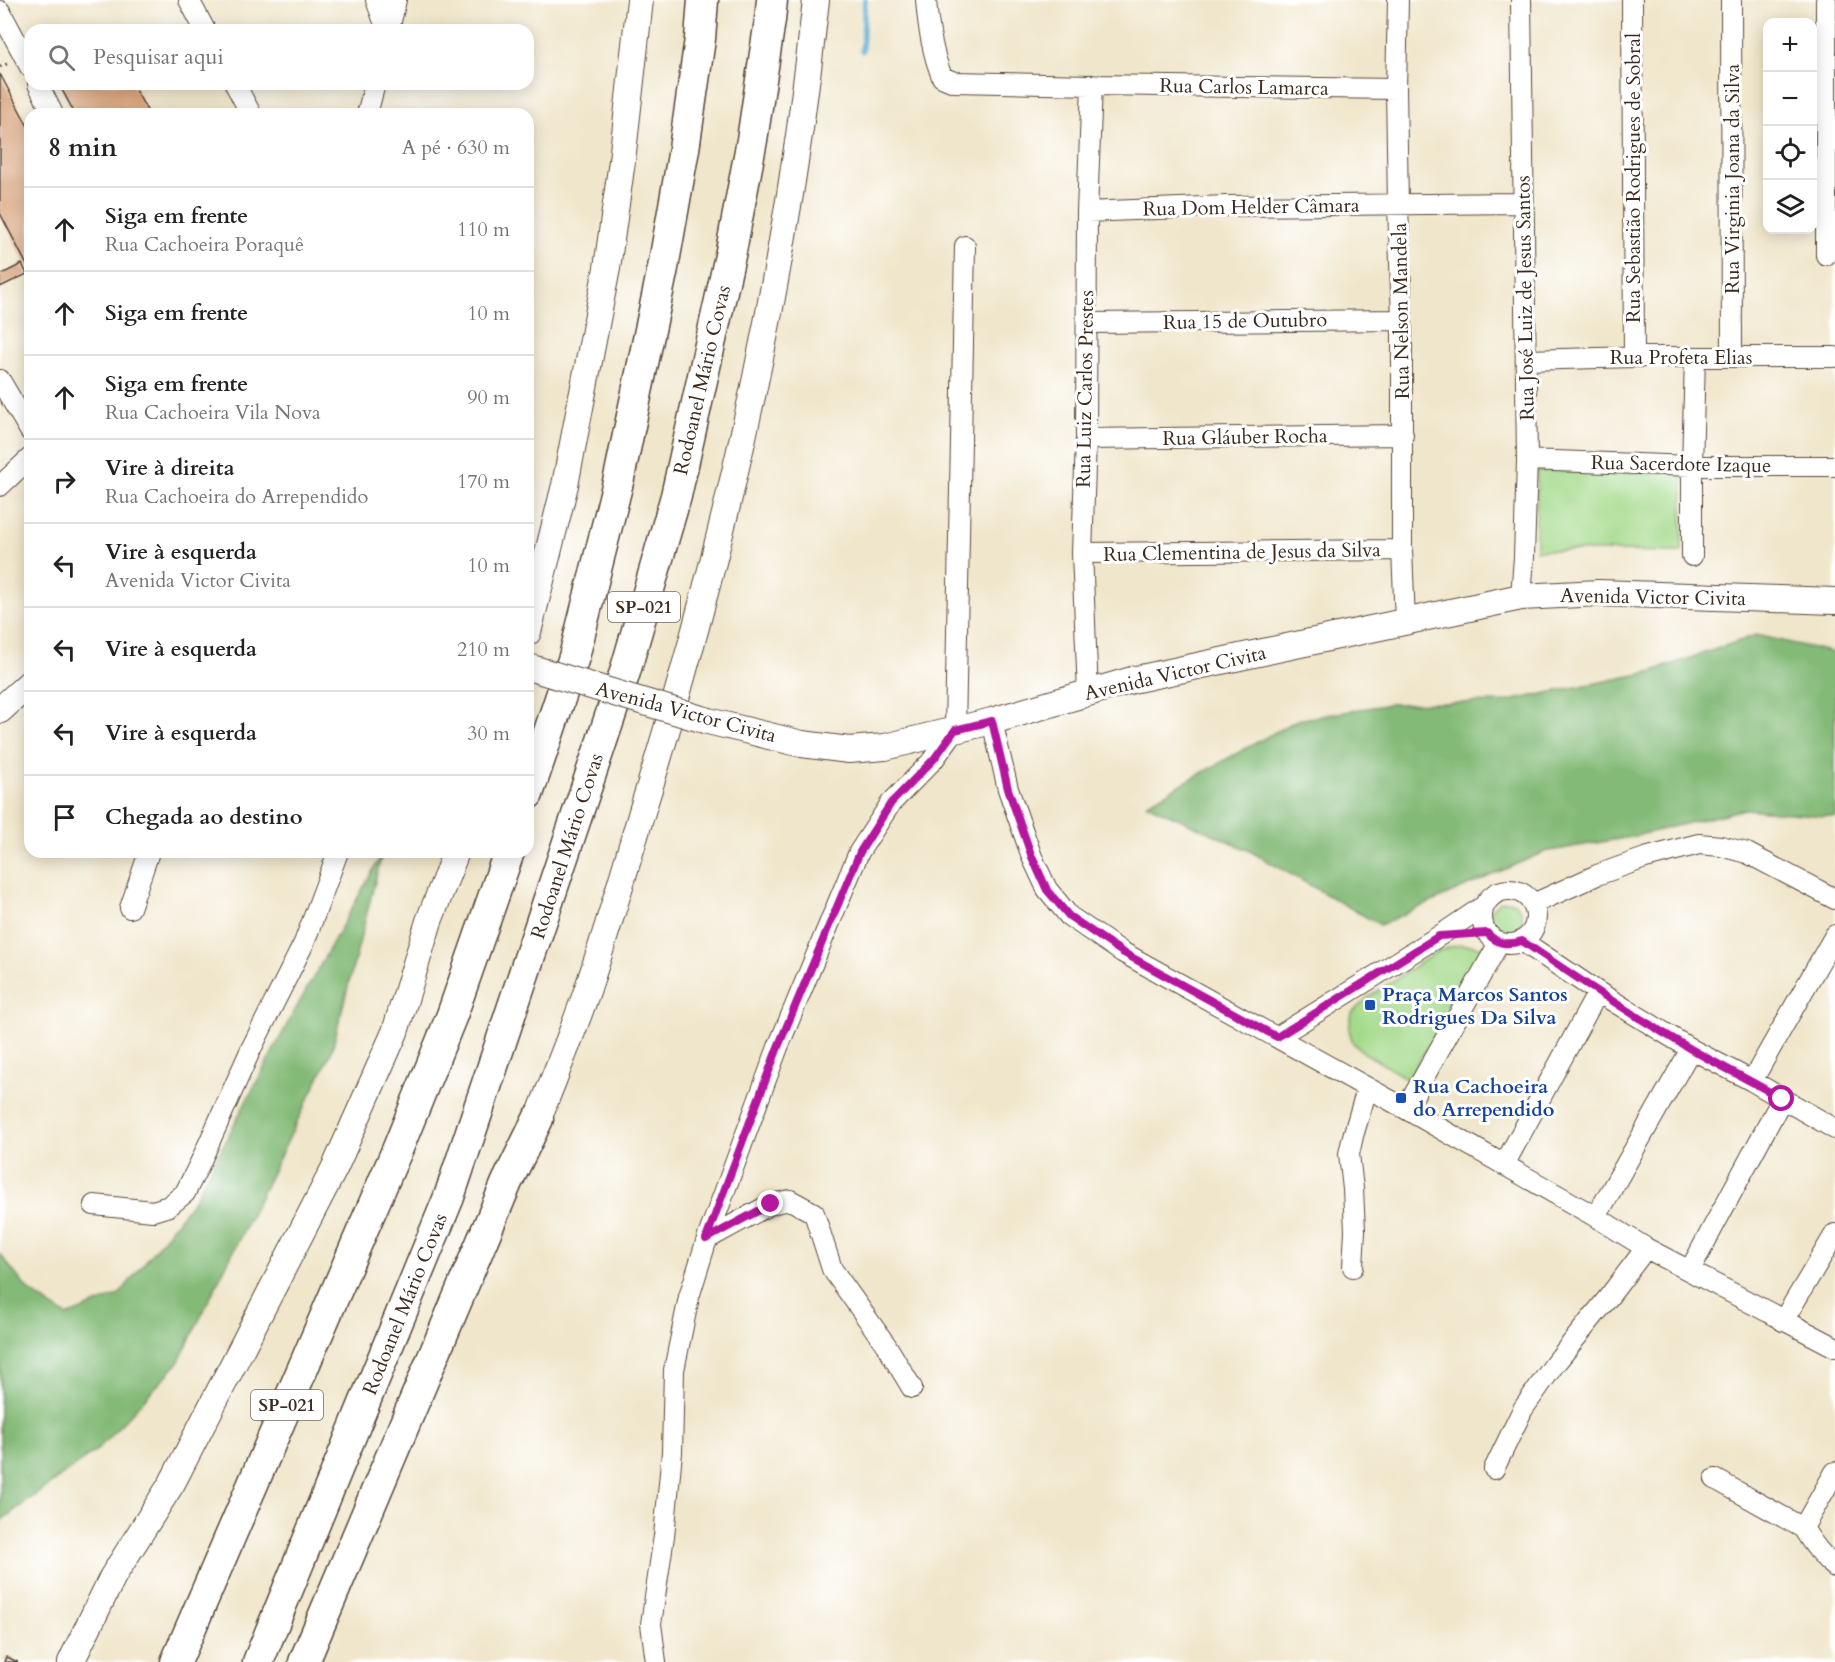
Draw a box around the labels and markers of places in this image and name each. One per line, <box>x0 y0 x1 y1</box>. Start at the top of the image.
place label: Praça Marcos Santos Rodrigues Da Silva <box>1382 981 1568 1031</box>
marker: Praça Marcos Santos Rodrigues Da Silva <box>1363 998 1377 1012</box>
place label: Rua Cachoeira do Arrependido <box>1413 1073 1554 1123</box>
marker: Rua Cachoeira do Arrependido <box>1394 1091 1408 1105</box>

